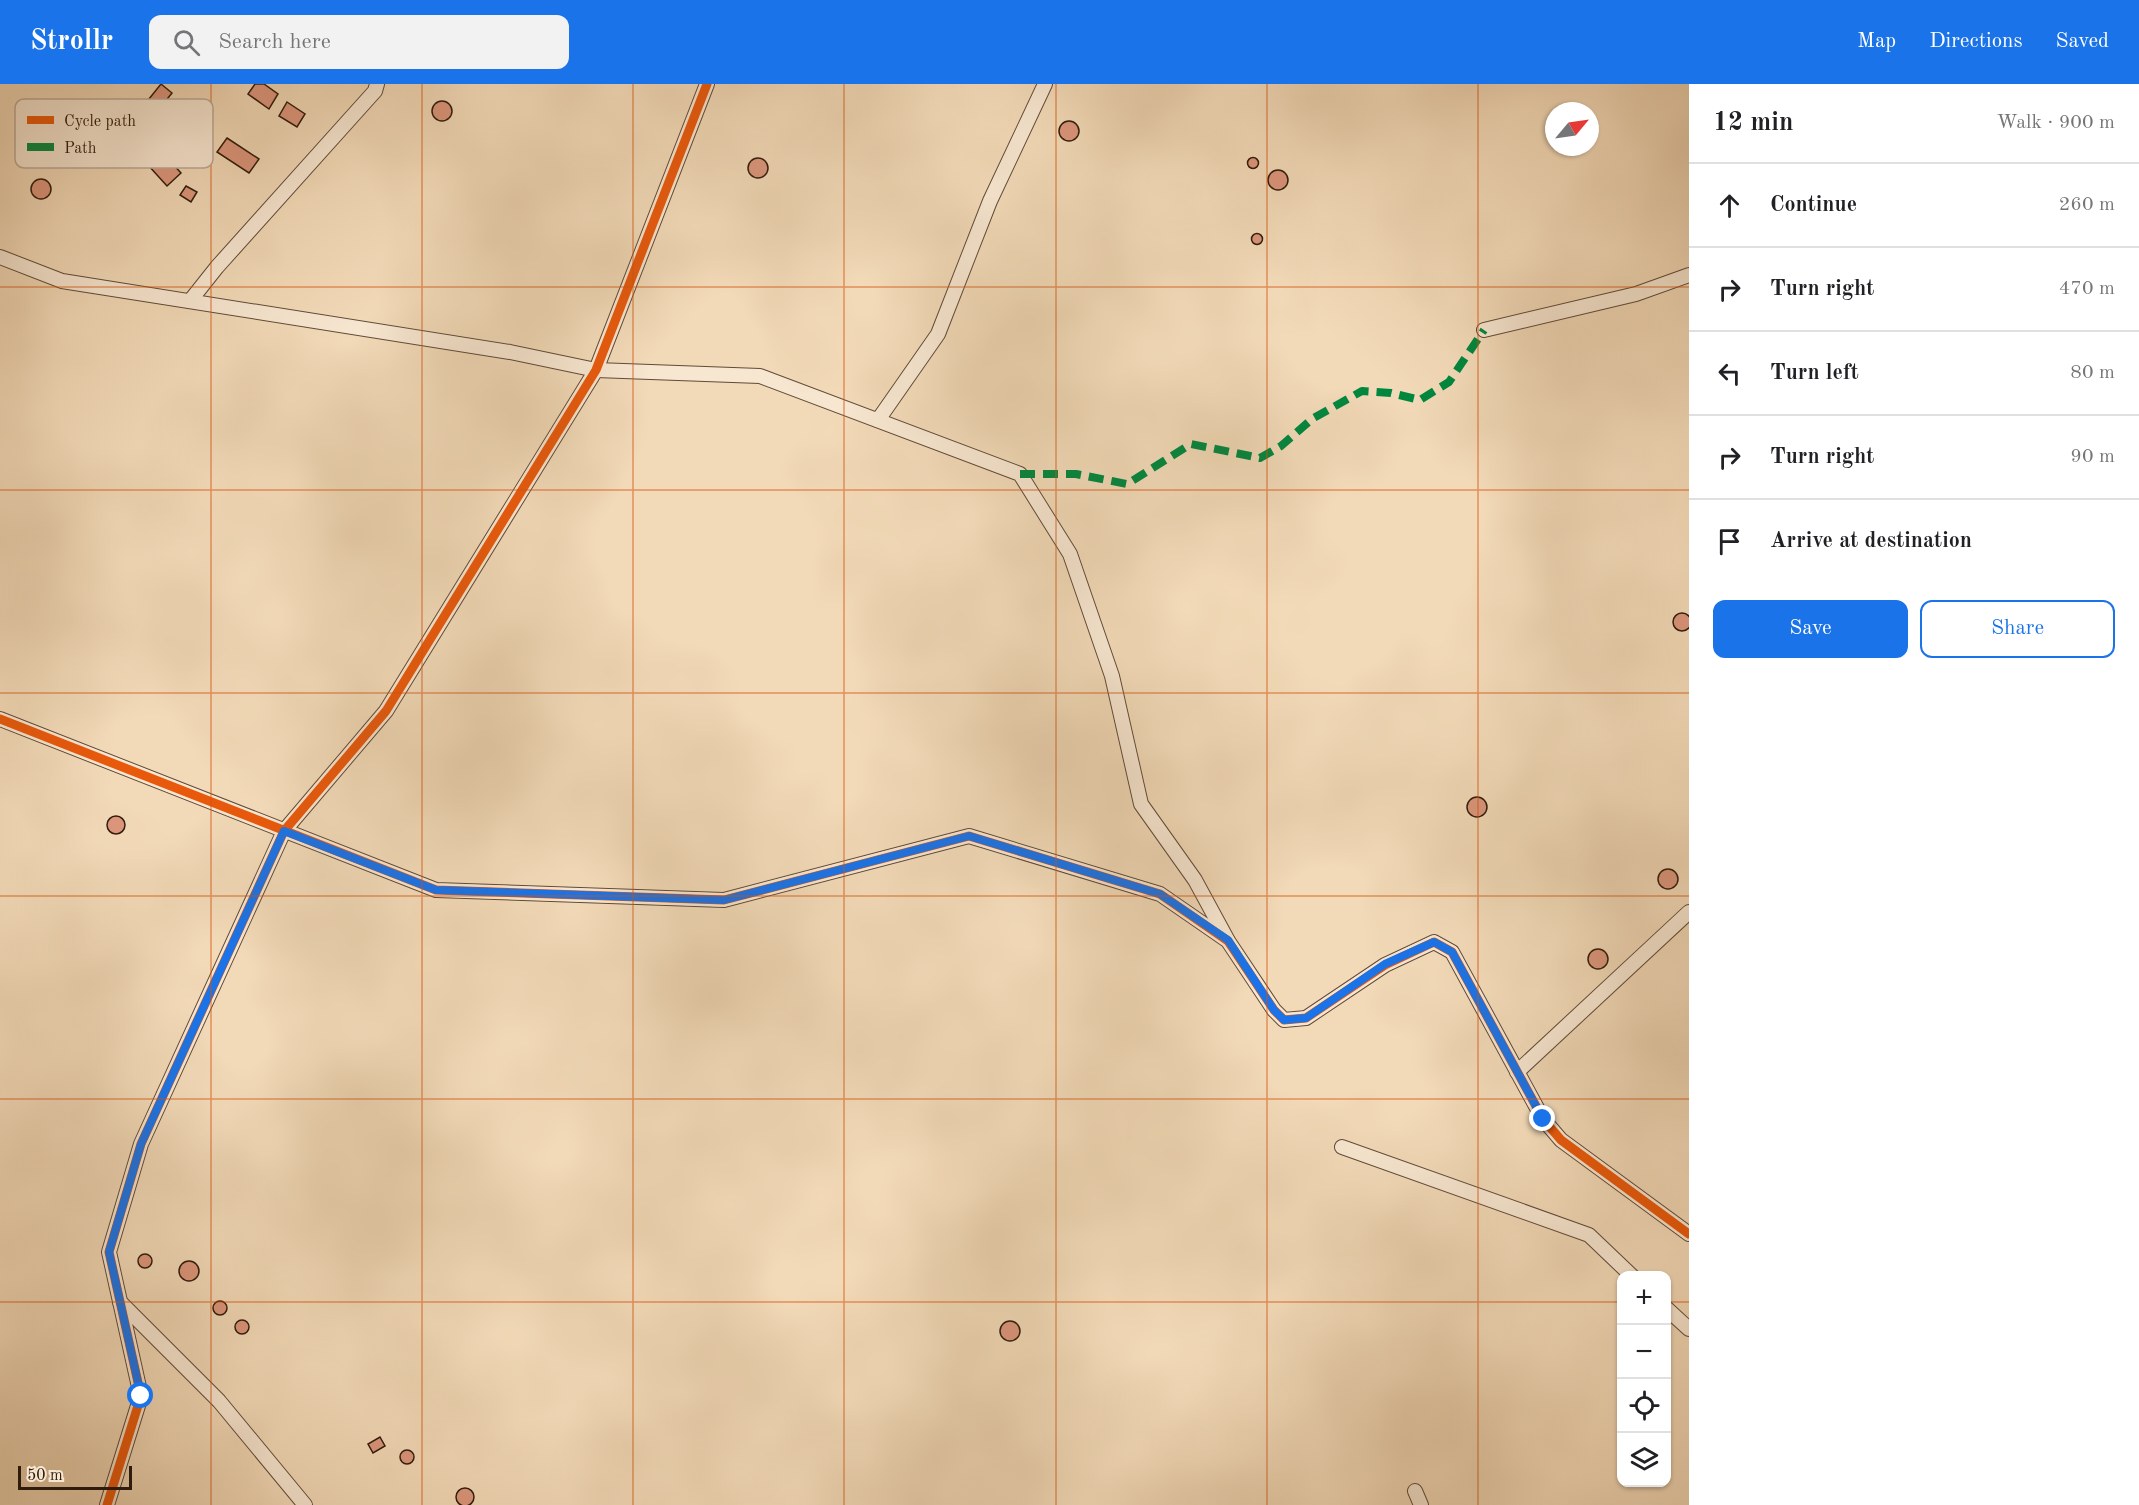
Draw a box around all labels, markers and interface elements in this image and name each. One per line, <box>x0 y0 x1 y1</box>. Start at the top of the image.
search box <box>149 15 569 69</box>
icon: search <box>170 26 203 59</box>
text: Strollr <box>30 28 113 56</box>
text: Search here <box>218 31 331 53</box>
text: Map <box>1857 31 1896 52</box>
text: Directions <box>1929 31 2023 52</box>
text: Saved <box>2056 31 2109 52</box>
legend <box>15 99 213 168</box>
north arrow <box>1545 102 1599 156</box>
text: 12 min <box>1713 110 1793 136</box>
text: Walk · 900 m <box>1996 113 2115 133</box>
text: Cycle path <box>64 114 136 130</box>
text: Path <box>64 141 97 157</box>
icon: ahead <box>1713 189 1746 222</box>
text: Continue <box>1770 194 1857 216</box>
text: 260 m <box>2059 195 2115 215</box>
icon: right <box>1713 273 1746 306</box>
text: Turn right <box>1770 278 1874 300</box>
text: 470 m <box>2059 279 2115 299</box>
icon: left <box>1713 357 1746 390</box>
text: Turn left <box>1770 362 1859 384</box>
text: 80 m <box>2070 363 2115 383</box>
icon: right <box>1713 441 1746 474</box>
text: Turn right <box>1770 446 1874 468</box>
text: 90 m <box>2070 447 2115 467</box>
icon: arrive <box>1713 525 1746 558</box>
text: Arrive at destination <box>1770 530 1972 552</box>
button: Save <box>1713 600 1908 658</box>
button: Share <box>1920 600 2115 658</box>
route end <box>1529 1105 1555 1131</box>
map controls <box>1617 1271 1671 1487</box>
button: + <box>1617 1271 1671 1325</box>
button: − <box>1617 1325 1671 1379</box>
button: locate <box>1617 1379 1671 1433</box>
route start <box>127 1382 153 1408</box>
button: layers <box>1617 1433 1671 1487</box>
scale bar <box>18 1463 132 1490</box>
text: 50 m <box>27 1468 63 1484</box>

